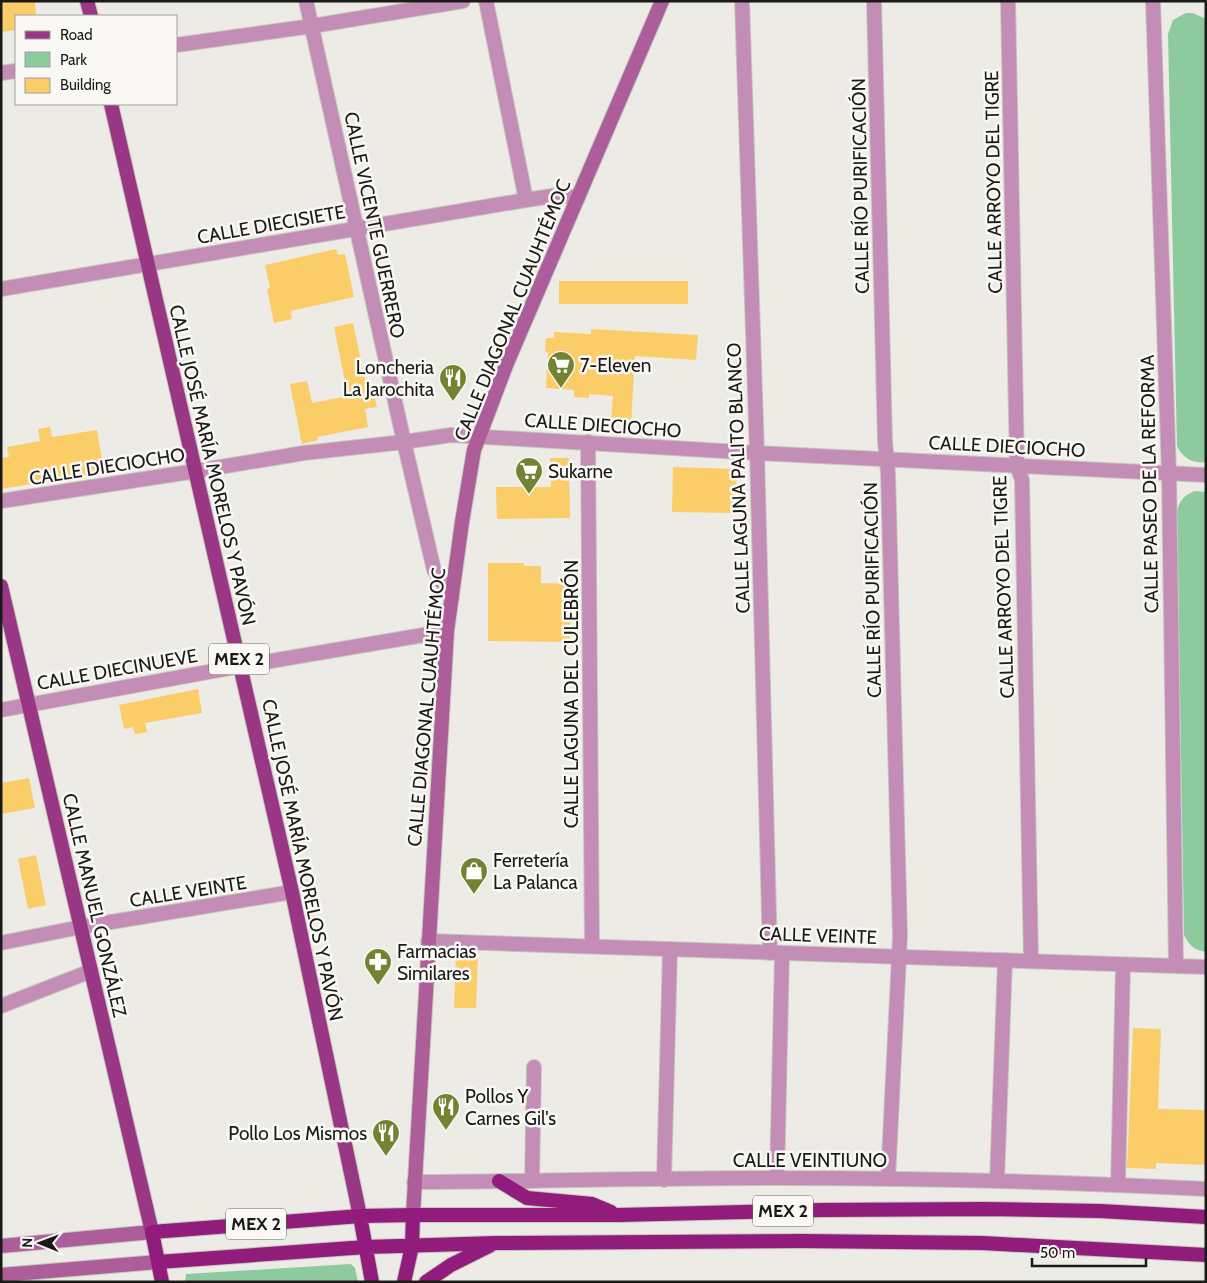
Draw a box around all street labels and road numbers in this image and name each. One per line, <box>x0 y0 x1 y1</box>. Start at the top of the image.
street label: CALLE ARROYO DEL TIGRE <box>980 70 1007 294</box>
street label: CALLE RÍO PURIFICACIÓN <box>846 78 874 294</box>
street label: CALLE VICENTE GUERRERO <box>339 110 410 340</box>
street label: CALLE DIAGONAL CUAUHTÉMOC <box>448 176 576 444</box>
street label: CALLE DIECISIETE <box>195 200 347 249</box>
street label: CALLE JOSÉ MARÍA MORELOS Y PAVÓN <box>164 302 262 628</box>
street label: CALLE LAGUNA PALITO BLANCO <box>722 342 755 614</box>
street label: CALLE PASEO DE LA REFORMA <box>1136 354 1163 613</box>
street label: CALLE DIECIOCHO <box>524 409 682 442</box>
street label: CALLE DIECIOCHO <box>928 431 1086 462</box>
street label: CALLE DIECIOCHO <box>28 443 186 490</box>
street label: CALLE ARROYO DEL TIGRE <box>988 475 1019 699</box>
street label: CALLE RÍO PURIFICACIÓN <box>858 482 886 698</box>
street label: CALLE LAGUNA DEL CULEBRÓN <box>559 560 583 828</box>
street label: CALLE DIAGONAL CUAUHTÉMOC <box>402 566 450 847</box>
street label: CALLE DIECINUEVE <box>35 644 199 695</box>
road number: MEX 2 <box>209 644 269 674</box>
street label: CALLE JOSÉ MARÍA MORELOS Y PAVÓN <box>257 697 349 1023</box>
street label: CALLE MANUEL GONZÁLEZ <box>58 791 133 1020</box>
street label: CALLE VEINTE <box>128 871 248 912</box>
street label: CALLE VEINTE <box>758 922 877 949</box>
street label: CALLE VEINTIUNO <box>733 1149 887 1172</box>
road number: MEX 2 <box>753 1196 813 1226</box>
road number: MEX 2 <box>226 1208 286 1240</box>

